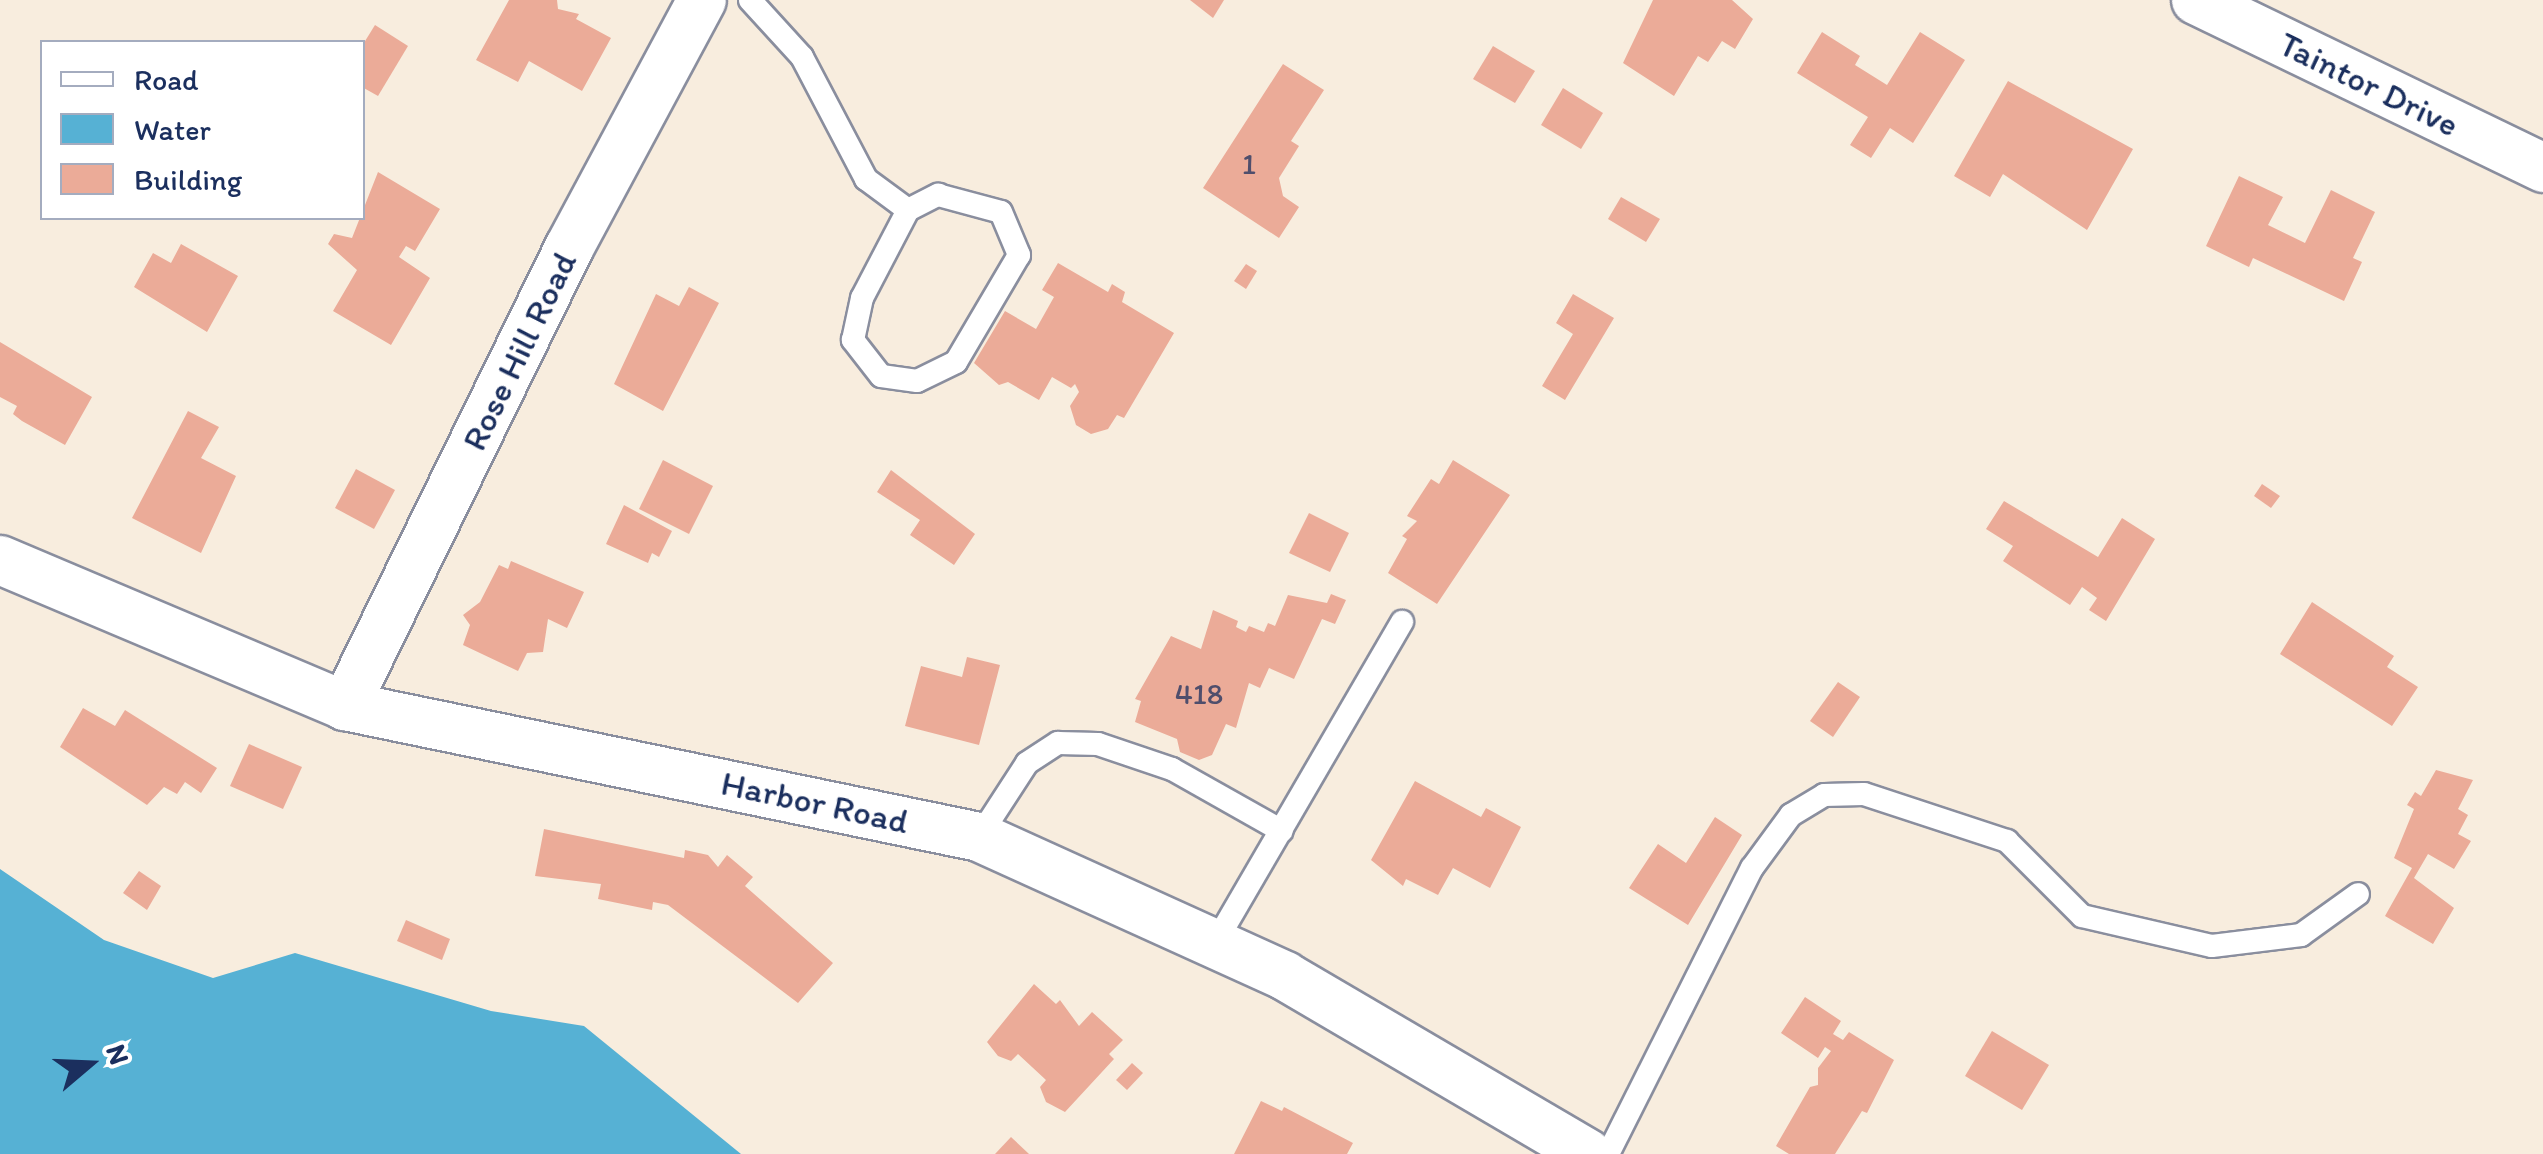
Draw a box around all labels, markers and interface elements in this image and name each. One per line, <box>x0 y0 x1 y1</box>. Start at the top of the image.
street label: Taintor Drive <box>2272 22 2466 146</box>
legend <box>40 40 365 220</box>
text: Road <box>134 61 199 98</box>
text: Water <box>134 111 211 148</box>
house number: 1 <box>1242 146 1256 182</box>
text: Building <box>134 161 242 198</box>
street label: Rose Hill Road <box>453 245 585 457</box>
house number: 418 <box>1175 676 1223 712</box>
street label: Harbor Road <box>718 762 912 842</box>
north arrow <box>40 1014 140 1114</box>
text: N <box>99 1040 138 1069</box>

